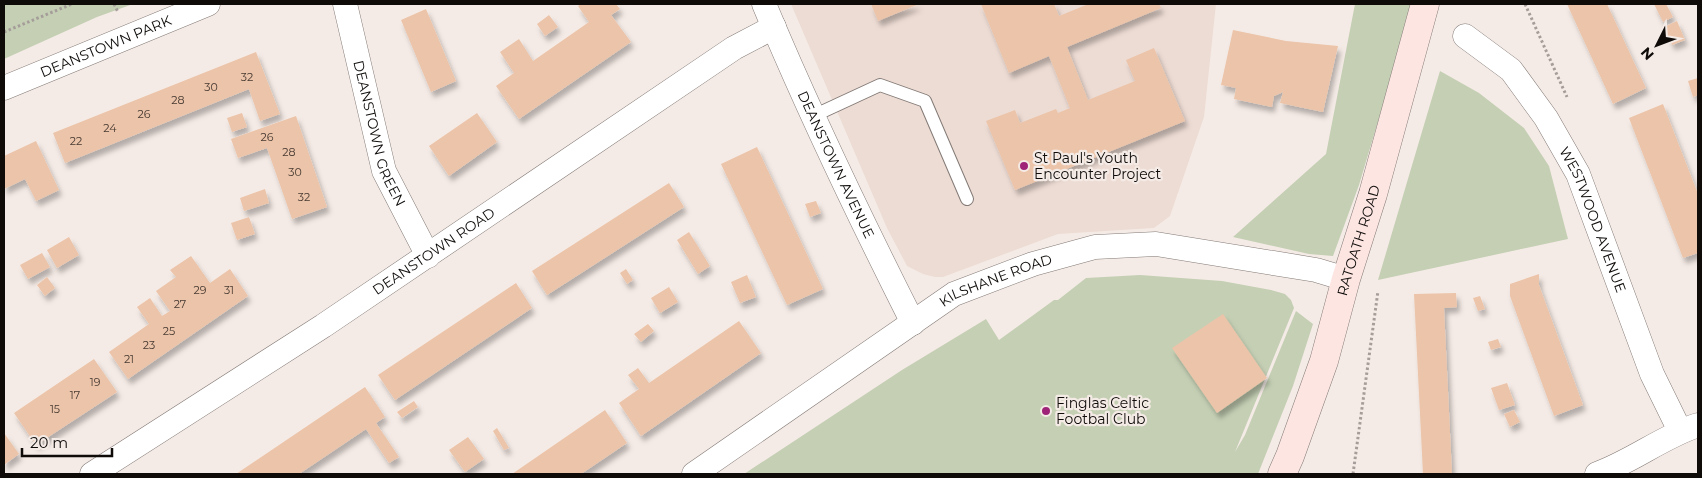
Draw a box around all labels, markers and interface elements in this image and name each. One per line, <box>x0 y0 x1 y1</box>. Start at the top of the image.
street label: DEANSTOWN PARK <box>37 11 174 81</box>
north arrow <box>1632 20 1682 70</box>
text: N <box>1637 43 1658 64</box>
street label: DEANSTOWN GREEN <box>349 59 410 209</box>
house number: 32 <box>241 70 253 84</box>
house number: 30 <box>204 80 218 94</box>
street label: DEANSTOWN AVENUE <box>794 88 878 241</box>
house number: 28 <box>171 93 185 107</box>
house number: 26 <box>138 107 151 121</box>
house number: 24 <box>103 121 117 135</box>
house number: 26 <box>261 130 274 144</box>
house number: 22 <box>70 134 82 148</box>
street label: WESTWOOD AVENUE <box>1555 144 1630 295</box>
house number: 28 <box>282 145 296 159</box>
place label: St Paul's Youth Encounter Project <box>1034 149 1162 183</box>
marker: St Paul's Youth Encounter Project <box>1018 160 1030 172</box>
house number: 30 <box>288 165 302 179</box>
street label: RATOATH ROAD <box>1333 183 1384 298</box>
house number: 32 <box>298 190 310 204</box>
street label: DEANSTOWN ROAD <box>369 203 498 299</box>
street label: KILSHANE ROAD <box>935 250 1054 311</box>
house number: 29 <box>194 283 207 297</box>
house number: 31 <box>224 283 234 297</box>
house number: 27 <box>174 297 186 311</box>
house number: 25 <box>163 324 175 338</box>
house number: 23 <box>143 338 155 352</box>
house number: 21 <box>124 352 134 366</box>
house number: 19 <box>90 375 101 389</box>
house number: 17 <box>70 388 80 402</box>
place label: Finglas Celtic Footbal Club <box>1056 394 1149 428</box>
house number: 15 <box>50 402 60 416</box>
marker: Finglas Celtic Footbal Club <box>1040 405 1052 417</box>
scale bar <box>22 426 112 458</box>
text: 20 m <box>30 433 68 452</box>

